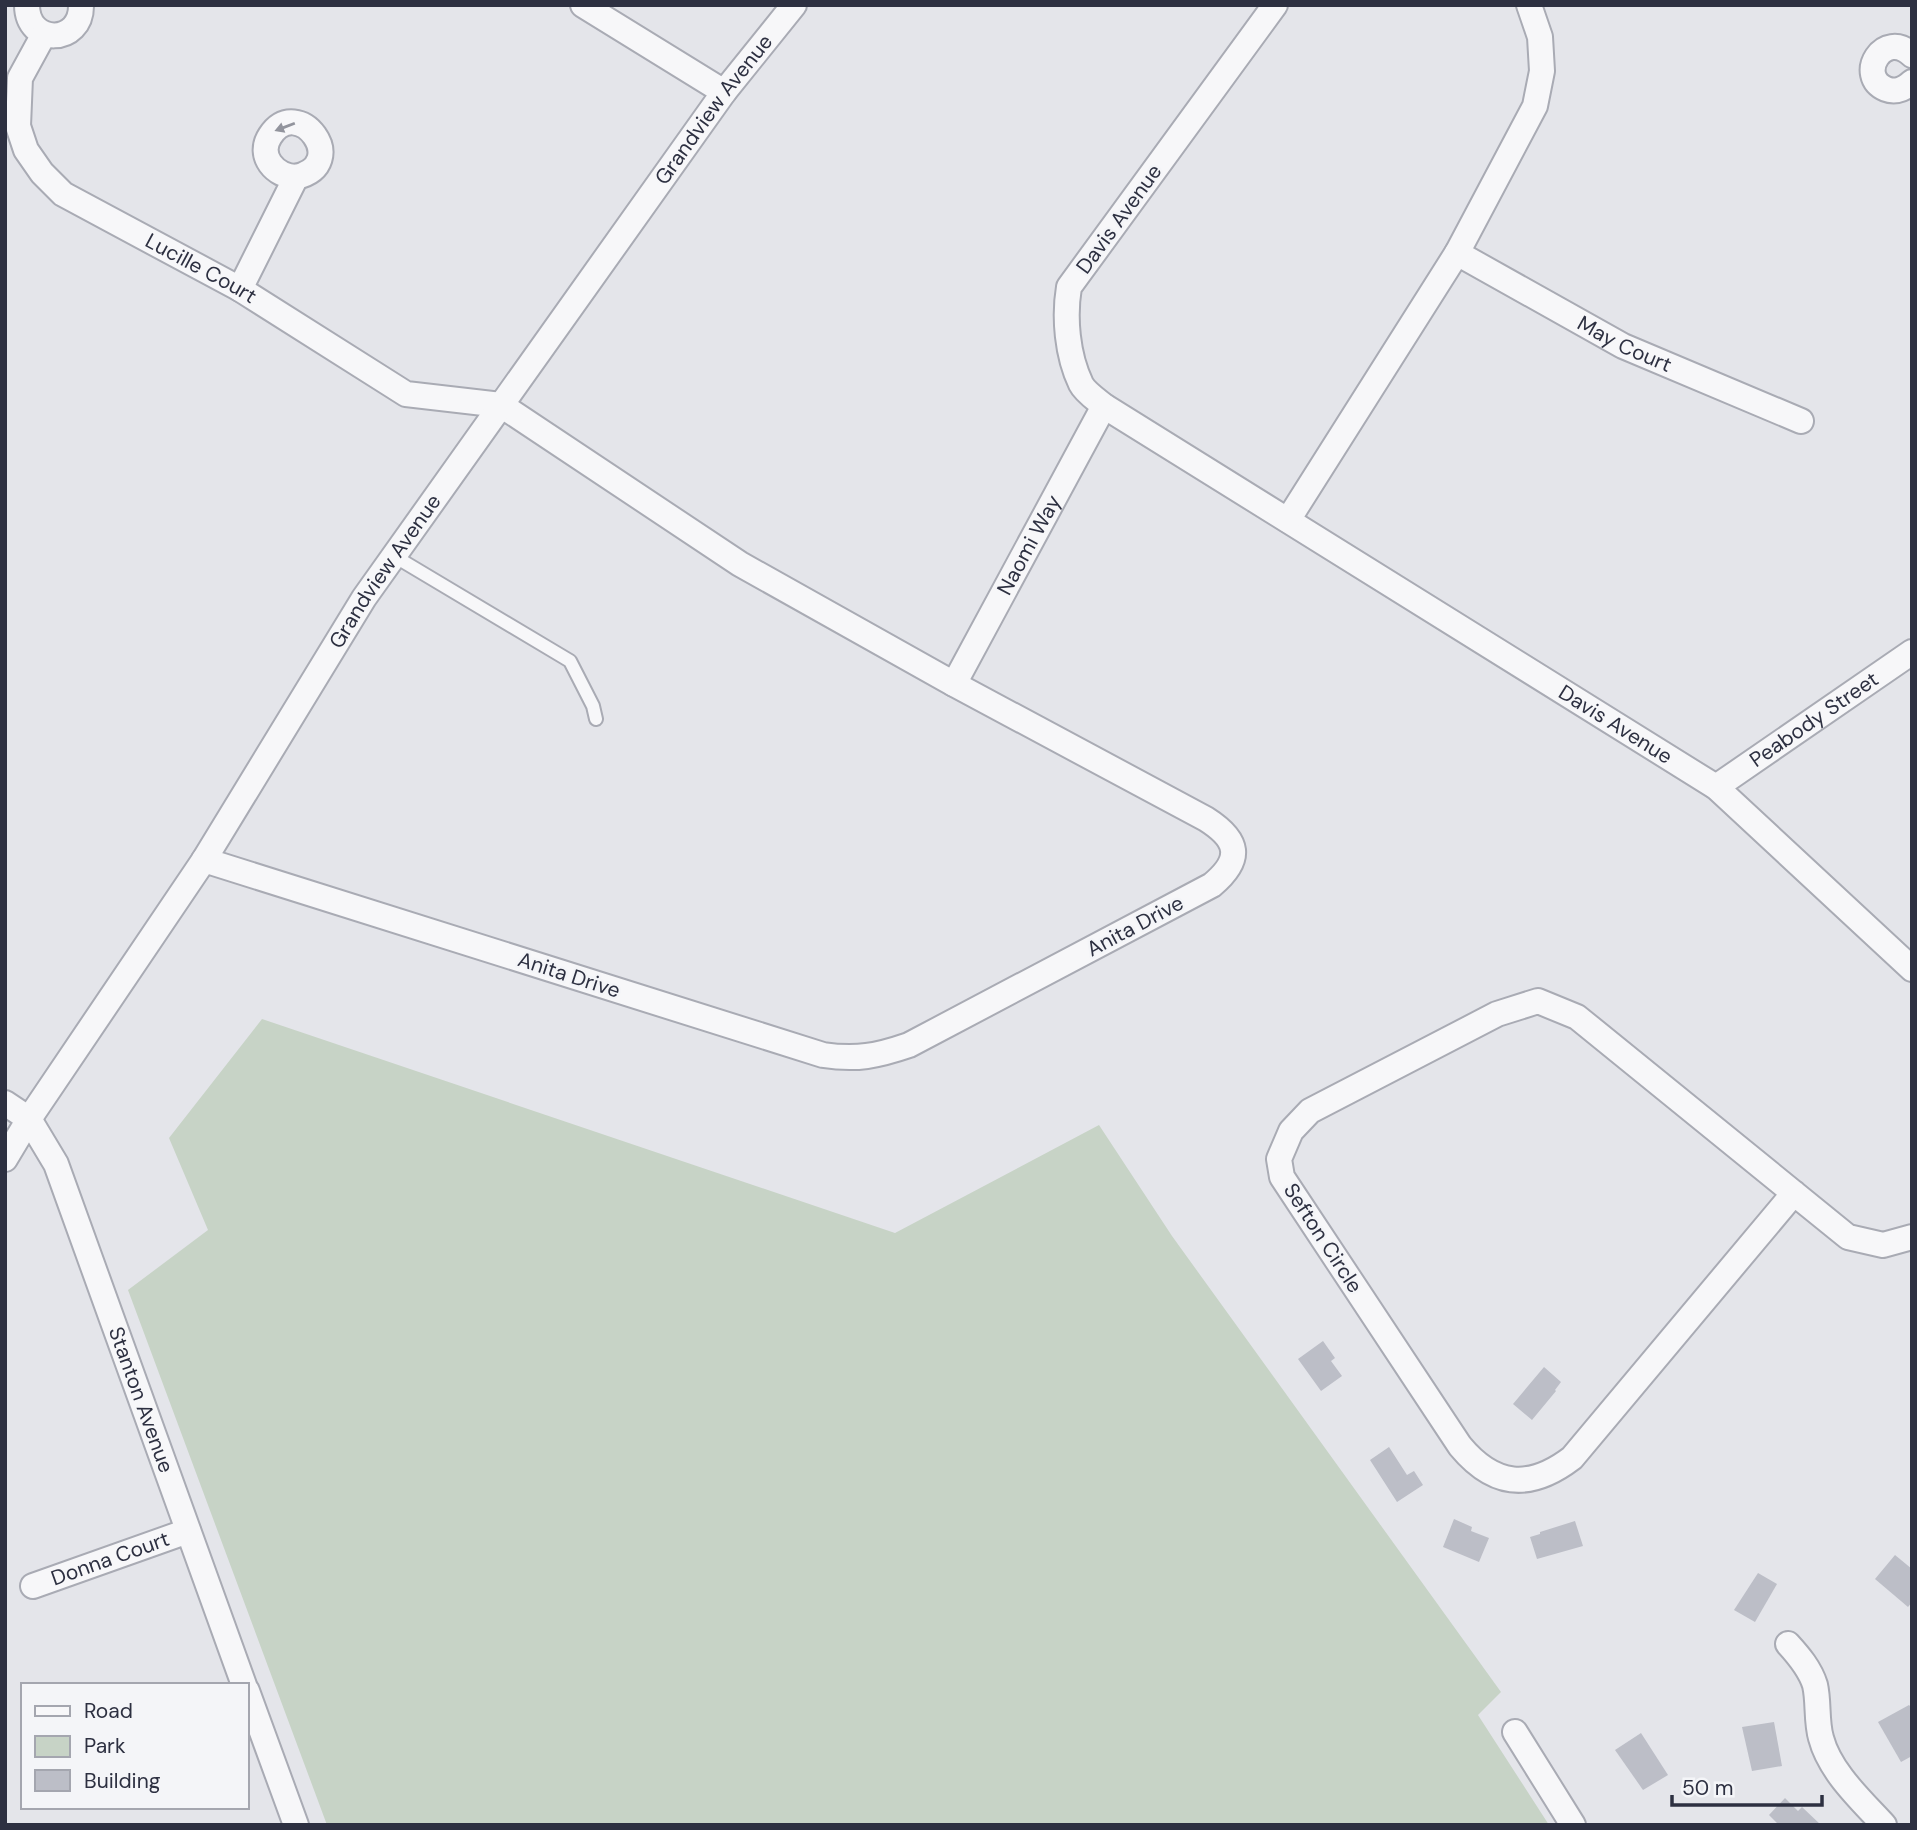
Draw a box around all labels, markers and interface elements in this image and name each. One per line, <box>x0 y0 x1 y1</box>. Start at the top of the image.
street label: Grandview Avenue <box>648 28 779 190</box>
one-way arrow <box>274 122 295 133</box>
street label: Davis Avenue <box>1070 159 1168 279</box>
street label: Lucille Court <box>141 227 262 310</box>
street label: May Court <box>1572 309 1676 379</box>
street label: Grandview Avenue <box>322 489 448 654</box>
street label: Naomi Way <box>991 490 1068 600</box>
street label: Peabody Street <box>1744 665 1884 774</box>
street label: Davis Avenue <box>1553 678 1678 771</box>
street label: Anita Drive <box>1082 889 1188 963</box>
street label: Anita Drive <box>514 945 624 1005</box>
street label: Sefton Circle <box>1277 1178 1369 1298</box>
street label: Stanton Avenue <box>102 1323 180 1477</box>
street label: Donna Court <box>47 1525 173 1592</box>
legend <box>21 1683 248 1809</box>
text: Road <box>84 1697 133 1725</box>
text: Park <box>84 1732 126 1760</box>
scale bar <box>1672 1764 1822 1808</box>
text: Building <box>84 1767 161 1795</box>
text: 50 m <box>1682 1774 1733 1802</box>

